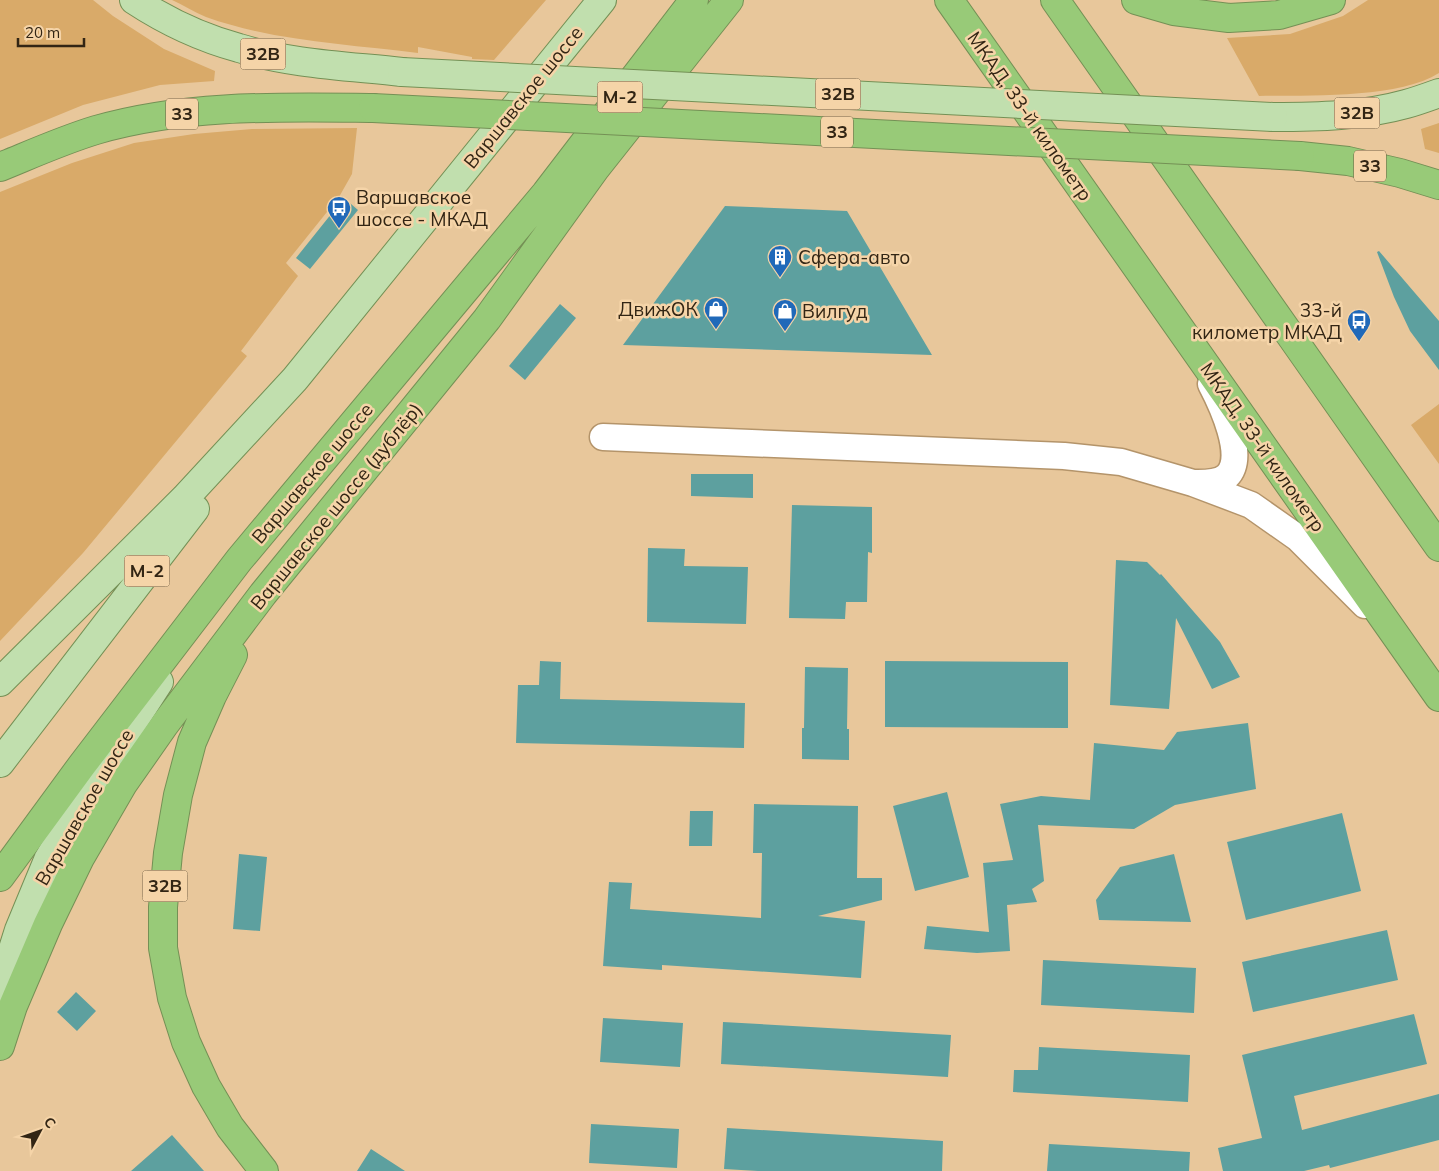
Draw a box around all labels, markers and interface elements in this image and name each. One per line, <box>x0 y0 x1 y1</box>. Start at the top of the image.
scale bar <box>18 15 84 47</box>
street label: Варшавское шоссе <box>458 21 588 173</box>
text: 20 m <box>25 23 60 42</box>
street label: МКАД, 33-й километр <box>962 27 1098 205</box>
road number: 32B <box>240 39 286 70</box>
road number: 32B <box>816 78 860 110</box>
road number: М-2 <box>598 81 642 112</box>
road number: 33 <box>166 98 198 130</box>
road number: 32B <box>1334 98 1380 128</box>
road number: 33 <box>821 116 853 148</box>
road number: 33 <box>1354 150 1386 182</box>
place label: Варшавское шоссе - МКАД <box>356 185 488 231</box>
bus stop icon: Варшавское шоссе - МКАД <box>326 195 352 229</box>
building icon: Сфера-авто <box>767 244 793 278</box>
place label: Сфера-авто <box>798 245 910 269</box>
shop icon: ДвижОК <box>703 296 729 330</box>
place label: ДвижОК <box>618 297 699 321</box>
shop icon: Вилгуд <box>772 298 798 332</box>
place label: 33-й километр МКАД <box>1192 298 1342 344</box>
place label: Вилгуд <box>802 299 868 323</box>
bus stop icon: 33-й километр МКАД <box>1346 308 1372 342</box>
street label: МКАД, 33-й километр <box>1195 358 1331 536</box>
street label: Варшавское шоссе (дублёр) <box>245 398 427 614</box>
street label: Варшавское шоссе <box>246 398 378 548</box>
road number: М-2 <box>124 556 170 586</box>
street label: Варшавское шоссе <box>29 725 139 889</box>
road number: 32B <box>142 870 188 901</box>
north arrow <box>15 1106 65 1156</box>
text: С <box>40 1113 60 1132</box>

